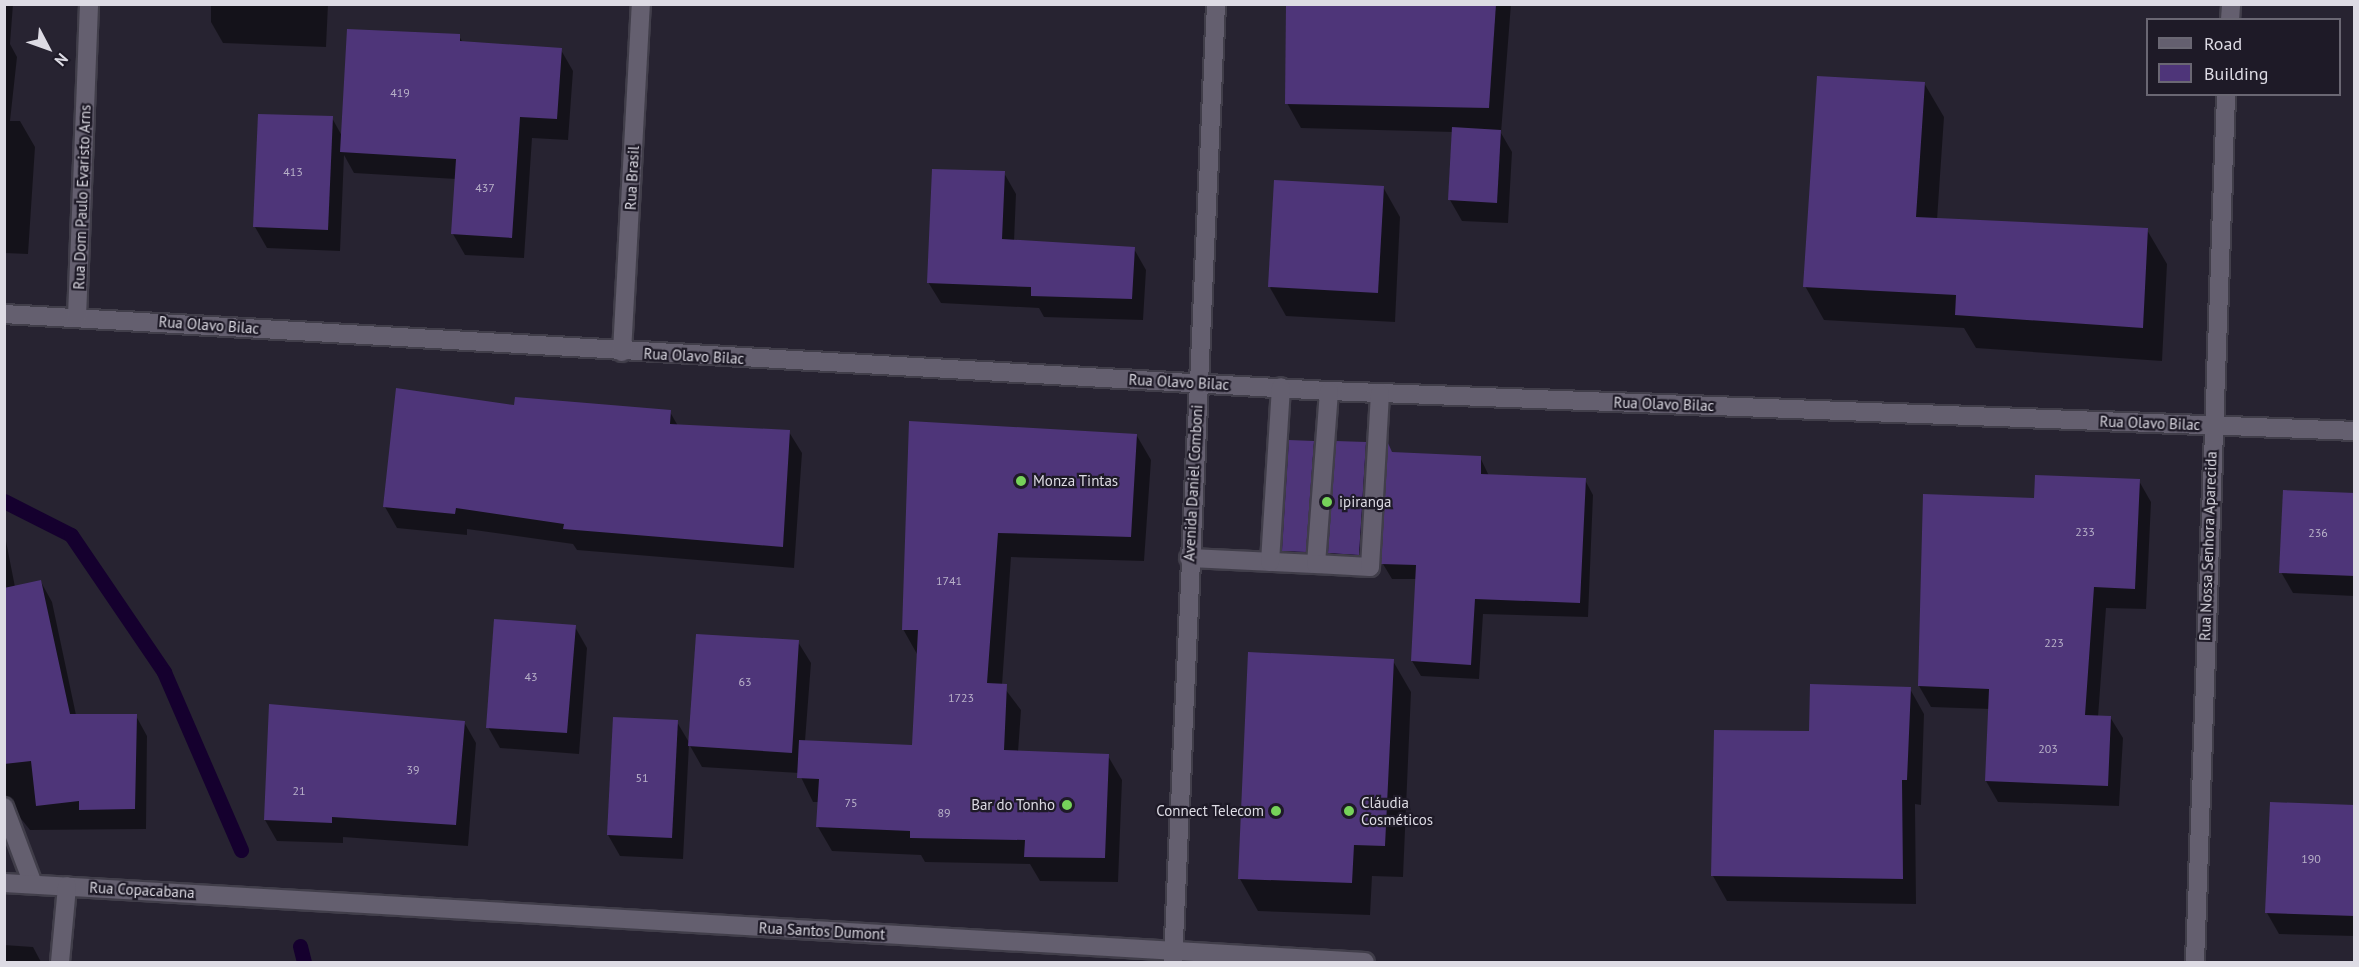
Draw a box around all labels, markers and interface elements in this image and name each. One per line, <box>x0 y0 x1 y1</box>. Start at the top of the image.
north arrow <box>18 18 78 78</box>
legend <box>2146 18 2341 96</box>
text: Road <box>2204 32 2242 55</box>
text: N <box>51 49 73 70</box>
text: Building <box>2204 62 2268 85</box>
house number: 419 <box>390 86 410 100</box>
street label: Rua Dom Paulo Evaristo Arns <box>70 104 94 290</box>
street label: Rua Brasil <box>621 145 643 211</box>
house number: 413 <box>283 165 303 179</box>
house number: 437 <box>475 181 495 195</box>
street label: Rua Olavo Bilac <box>158 313 260 337</box>
street label: Rua Olavo Bilac <box>643 344 745 368</box>
street label: Rua Olavo Bilac <box>1128 370 1230 394</box>
street label: Rua Olavo Bilac <box>1613 393 1715 415</box>
street label: Avenida Daniel Comboni <box>1180 404 1206 562</box>
street label: Rua Olavo Bilac <box>2099 412 2201 434</box>
street label: Rua Nossa Senhora Aparecida <box>2196 451 2220 641</box>
place label: Monza Tintas <box>1033 472 1119 490</box>
marker: Monza Tintas <box>1014 474 1028 488</box>
place label: ipiranga <box>1339 493 1391 511</box>
marker: ipiranga <box>1320 495 1334 509</box>
house number: 233 <box>2075 525 2095 539</box>
house number: 236 <box>2308 526 2328 540</box>
house number: 1741 <box>936 574 962 588</box>
house number: 223 <box>2044 636 2064 650</box>
house number: 43 <box>524 670 538 684</box>
house number: 63 <box>738 675 752 689</box>
house number: 1723 <box>948 691 974 705</box>
house number: 203 <box>2038 742 2058 756</box>
house number: 39 <box>406 763 420 777</box>
house number: 51 <box>635 771 649 785</box>
house number: 21 <box>292 784 306 798</box>
place label: Cláudia Cosméticos <box>1361 793 1433 828</box>
house number: 75 <box>844 796 858 810</box>
place label: Bar do Tonho <box>971 796 1055 814</box>
marker: Bar do Tonho <box>1060 798 1074 812</box>
place label: Connect Telecom <box>1156 802 1264 820</box>
marker: Connect Telecom <box>1269 804 1283 818</box>
marker: Cláudia Cosméticos <box>1342 804 1356 818</box>
house number: 89 <box>937 806 951 820</box>
house number: 190 <box>2301 852 2321 866</box>
street label: Rua Copacabana <box>89 878 195 902</box>
street label: Rua Santos Dumont <box>758 919 886 943</box>

